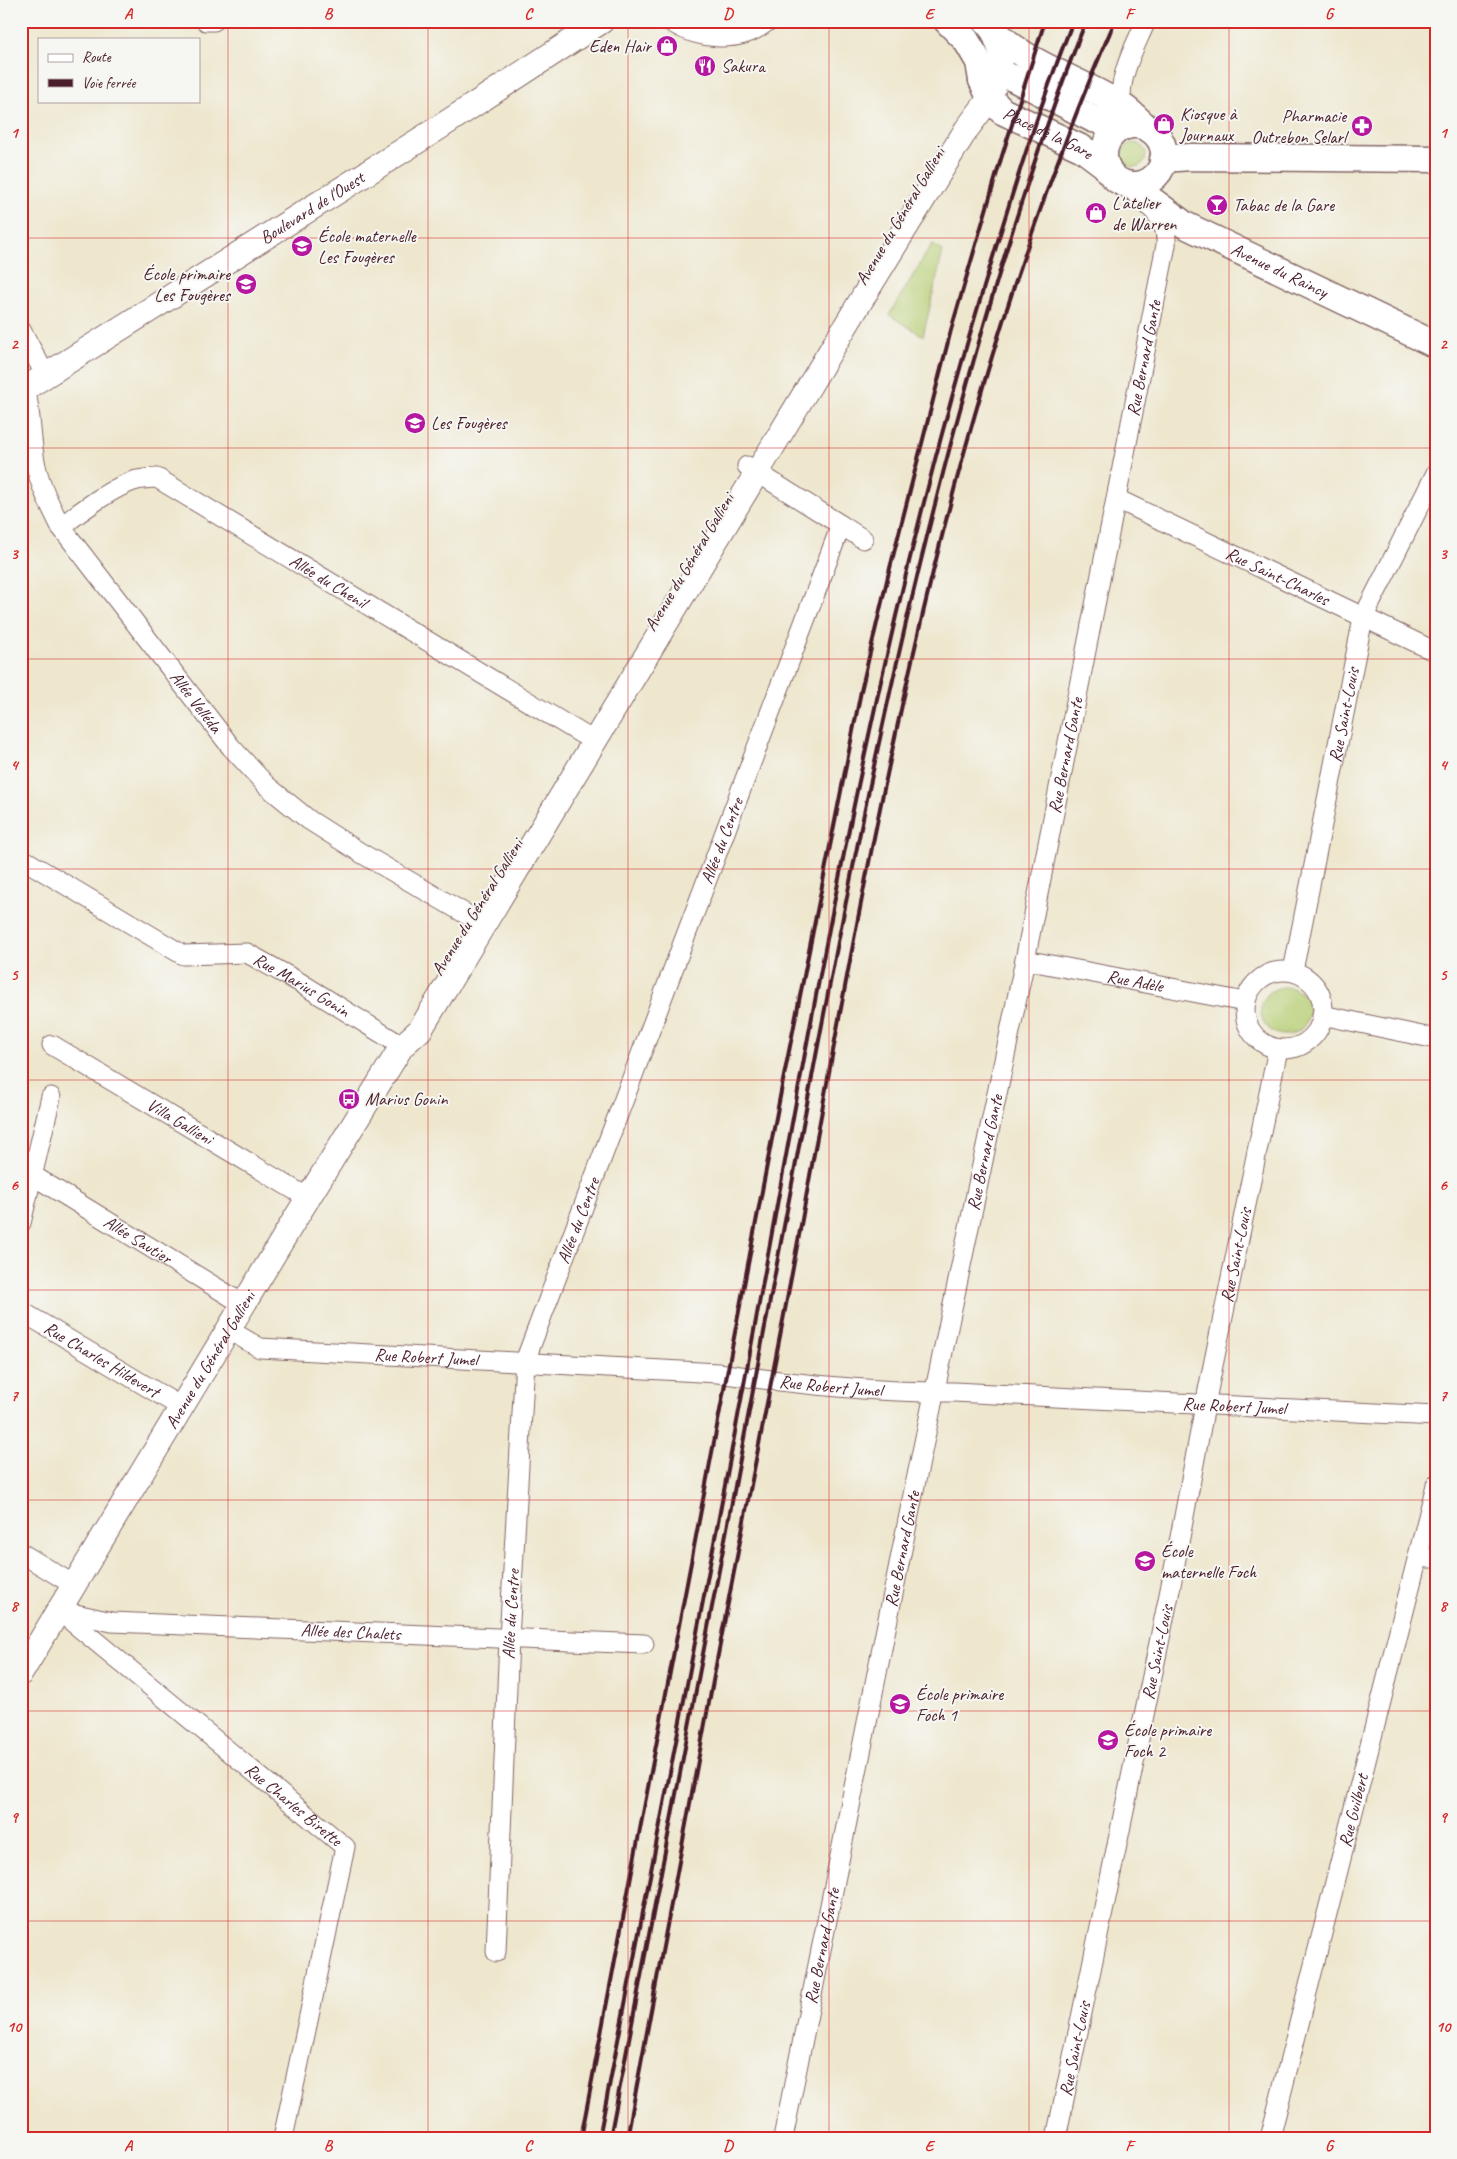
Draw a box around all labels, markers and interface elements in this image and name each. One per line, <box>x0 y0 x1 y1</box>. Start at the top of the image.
text: A <box>124 4 134 24</box>
text: B <box>324 4 334 24</box>
text: C <box>524 4 534 24</box>
text: D <box>723 4 734 24</box>
text: E <box>925 4 936 24</box>
text: F <box>1125 4 1136 24</box>
text: G <box>1325 4 1335 24</box>
shop icon: Eden Hair <box>655 34 679 58</box>
place label: Eden Hair <box>589 35 653 57</box>
legend <box>38 38 200 102</box>
text: Route <box>82 48 112 67</box>
restaurant icon: Sakura <box>693 54 717 78</box>
place label: Sakura <box>721 55 766 77</box>
text: Voie ferrée <box>82 74 136 93</box>
street label: Place de la Gare <box>1000 102 1098 164</box>
place label: Kiosque à Journaux <box>1179 103 1238 146</box>
place label: Pharmacie Outrebon Selarl <box>1251 105 1349 148</box>
shop icon: Kiosque à Journaux <box>1152 112 1176 136</box>
pharmacy icon: Pharmacie Outrebon Selarl <box>1350 114 1374 138</box>
text: 1 <box>10 123 19 143</box>
text: 1 <box>1439 123 1448 143</box>
street label: Avenue du Général Gallieni <box>850 141 951 289</box>
street label: Boulevard de l'Ouest <box>256 165 370 249</box>
place label: L'atelier de Warren <box>1112 192 1177 235</box>
bar icon: Tabac de la Gare <box>1205 193 1229 217</box>
place label: Tabac de la Gare <box>1233 194 1335 216</box>
shop icon: L'atelier de Warren <box>1084 201 1108 225</box>
place label: École maternelle Les Fougères <box>318 225 417 268</box>
school or university icon: École maternelle Les Fougères <box>290 234 314 258</box>
street label: Avenue du Raincy <box>1228 238 1333 303</box>
place label: École primaire Les Fougères <box>143 263 232 306</box>
school or university icon: École primaire Les Fougères <box>234 272 258 296</box>
street label: Rue Bernard Gante <box>1122 297 1166 418</box>
text: 2 <box>10 334 19 354</box>
text: 2 <box>1439 334 1448 354</box>
school or university icon: Les Fougères <box>403 411 427 435</box>
place label: Les Fougères <box>431 412 509 434</box>
street label: Avenue du Général Gallieni <box>639 487 740 635</box>
street label: Rue Saint-Charles <box>1222 542 1334 611</box>
text: 3 <box>10 544 19 564</box>
text: 3 <box>1439 544 1448 564</box>
street label: Allée du Chenil <box>286 550 374 614</box>
street label: Rue Saint-Louis <box>1324 664 1364 764</box>
street label: Allée Velléda <box>165 667 228 738</box>
street label: Rue Bernard Gante <box>1043 695 1088 815</box>
text: 4 <box>10 755 19 775</box>
text: 4 <box>1439 755 1448 775</box>
street label: Allée du Centre <box>695 794 748 887</box>
street label: Avenue du Général Gallieni <box>426 832 529 979</box>
street label: Rue Marius Gonin <box>250 948 355 1022</box>
text: 5 <box>11 965 20 985</box>
street label: Rue Adèle <box>1105 965 1166 997</box>
text: 5 <box>1440 965 1449 985</box>
bus stop icon: Marius Gonin <box>337 1087 361 1111</box>
place label: Marius Gonin <box>365 1088 448 1110</box>
street label: Rue Bernard Gante <box>962 1092 1008 1212</box>
street label: Villa Gallieni <box>143 1093 219 1151</box>
street label: Allée du Centre <box>552 1173 605 1266</box>
text: 6 <box>10 1175 19 1195</box>
text: 6 <box>1439 1175 1448 1195</box>
street label: Rue Saint-Louis <box>1215 1204 1256 1304</box>
street label: Allée Sautier <box>100 1211 177 1270</box>
street label: Avenue du Général Gallieni <box>160 1285 261 1433</box>
street label: Rue Charles Hildevert <box>40 1316 166 1404</box>
street label: Rue Robert Jumel <box>374 1343 481 1371</box>
street label: Rue Robert Jumel <box>778 1370 886 1401</box>
text: 7 <box>10 1386 19 1406</box>
text: 7 <box>1439 1386 1448 1406</box>
street label: Rue Robert Jumel <box>1182 1392 1289 1420</box>
street label: Rue Bernard Gante <box>880 1488 925 1609</box>
place label: École maternelle Foch <box>1161 1540 1257 1583</box>
school or university icon: École maternelle Foch <box>1133 1549 1157 1573</box>
street label: Allée du Centre <box>497 1568 524 1660</box>
text: 8 <box>10 1596 19 1616</box>
text: 8 <box>1439 1596 1448 1616</box>
street label: Rue Saint-Louis <box>1137 1601 1178 1701</box>
street label: Allée des Chalets <box>300 1619 403 1645</box>
place label: École primaire Foch 1 <box>916 1683 1004 1726</box>
school or university icon: École primaire Foch 1 <box>888 1692 912 1716</box>
place label: École primaire Foch 2 <box>1124 1719 1212 1762</box>
school or university icon: École primaire Foch 2 <box>1096 1728 1120 1752</box>
street label: Rue Charles Birette <box>240 1758 347 1852</box>
street label: Rue Guilbert <box>1333 1770 1374 1849</box>
text: 9 <box>10 1807 19 1827</box>
text: 9 <box>1439 1807 1448 1827</box>
street label: Rue Bernard Gante <box>799 1885 844 2006</box>
street label: Rue Saint-Louis <box>1054 1998 1095 2098</box>
text: 10 <box>7 2017 23 2037</box>
text: 10 <box>1436 2017 1452 2037</box>
text: A <box>124 2136 134 2156</box>
text: B <box>324 2136 334 2156</box>
text: C <box>524 2136 534 2156</box>
text: D <box>723 2136 734 2156</box>
text: E <box>925 2136 936 2156</box>
text: F <box>1125 2136 1136 2156</box>
text: G <box>1325 2136 1335 2156</box>

